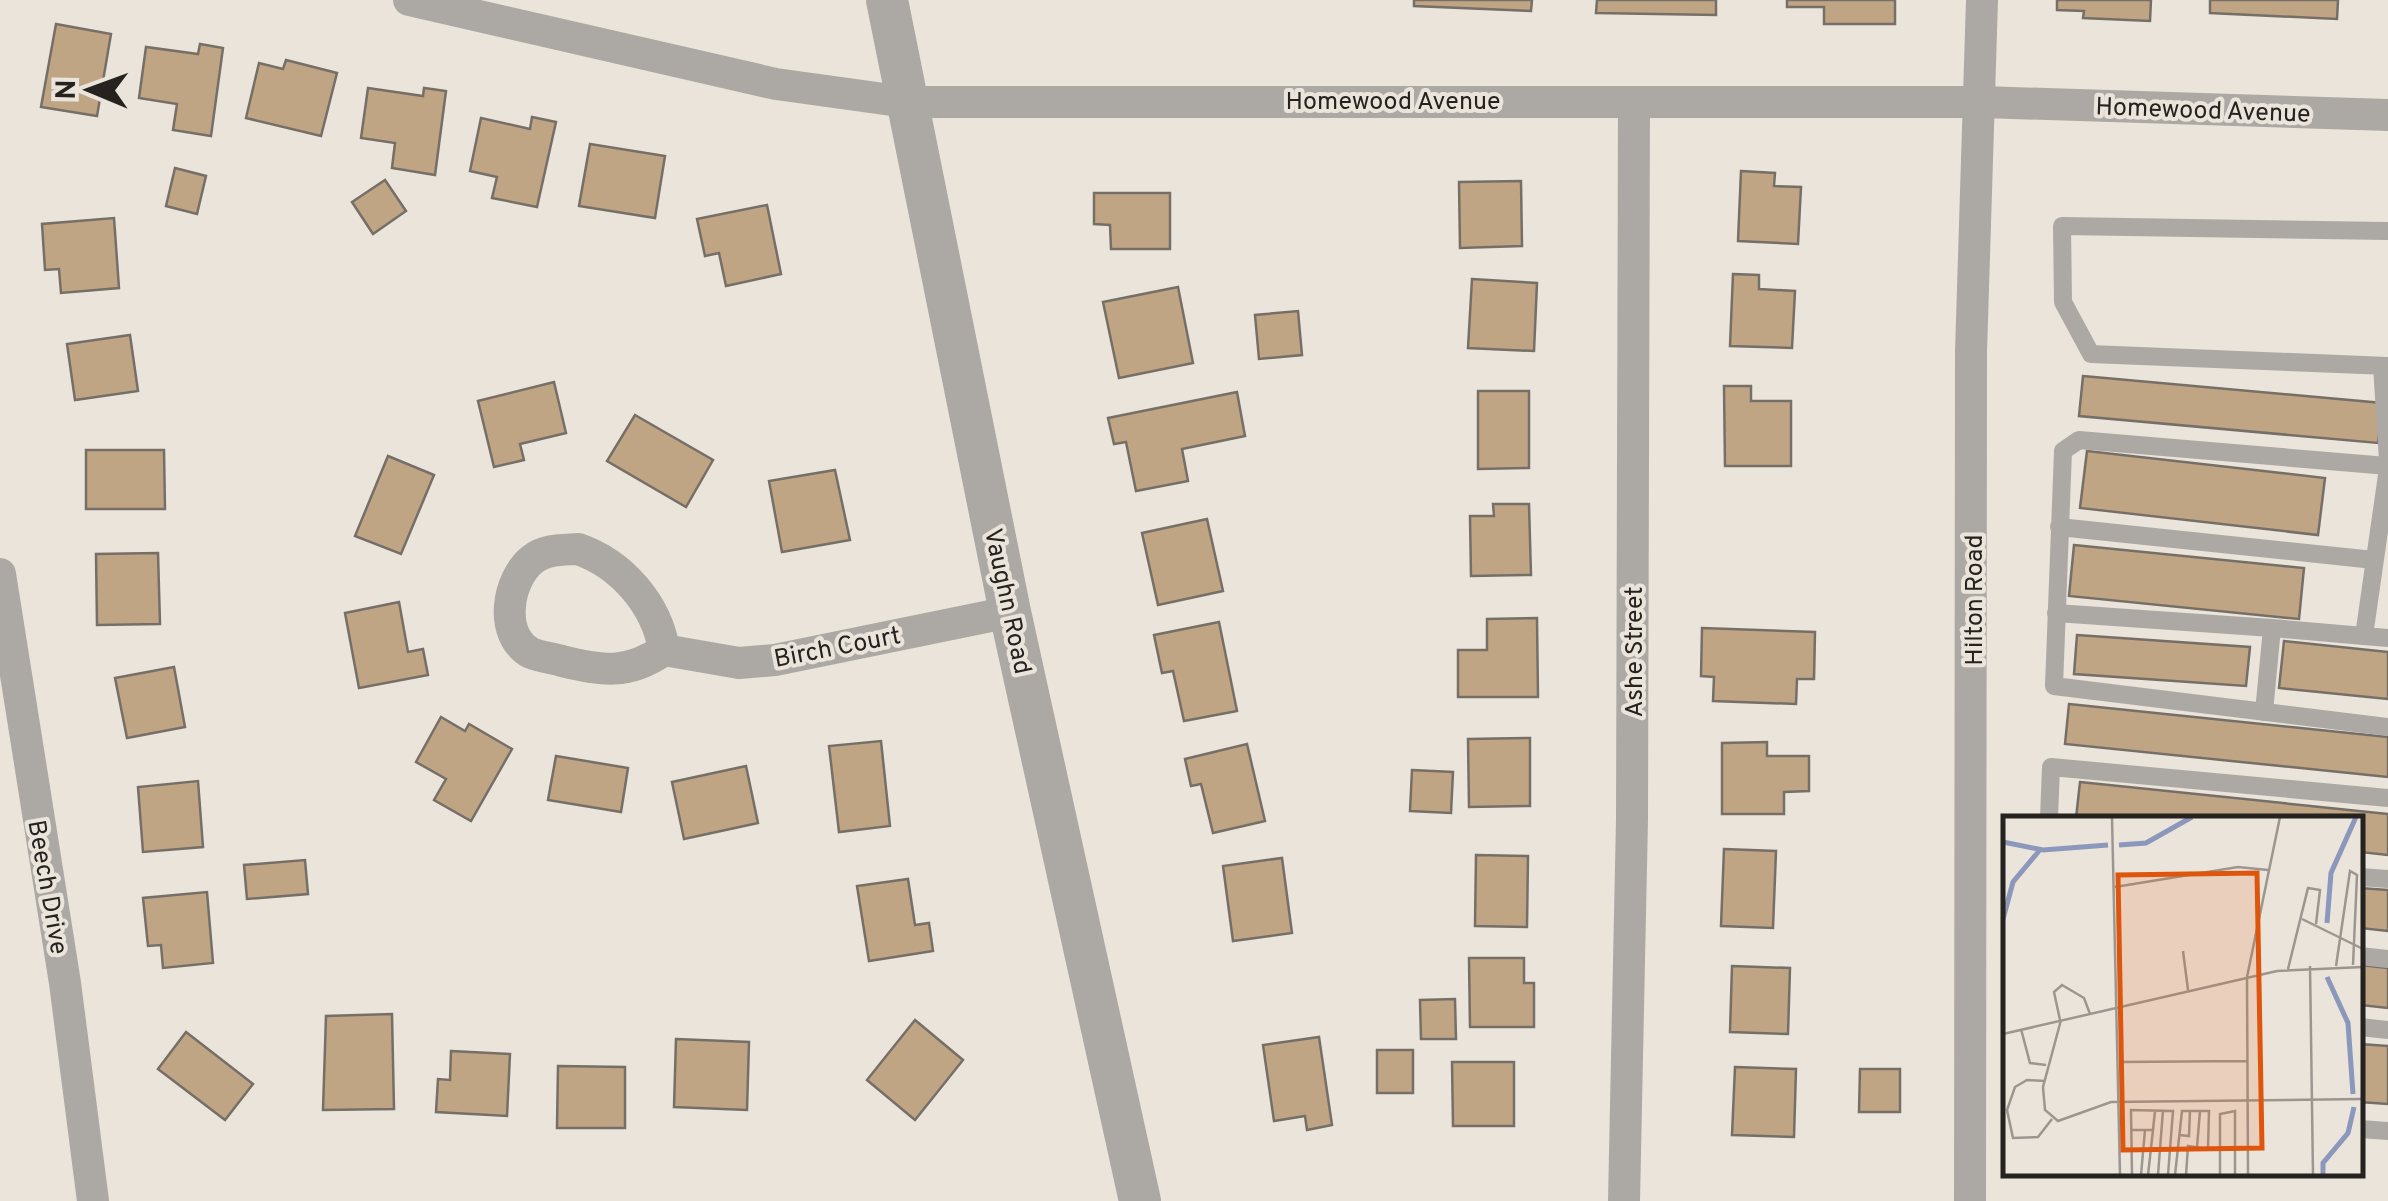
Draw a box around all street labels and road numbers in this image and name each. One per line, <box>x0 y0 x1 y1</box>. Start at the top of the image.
street label: Homewood Avenue <box>1286 87 1500 119</box>
street label: Homewood Avenue <box>2095 92 2311 132</box>
street label: Vaughn Road <box>975 526 1037 677</box>
street label: Hilton Road <box>1960 534 1992 666</box>
street label: Ashe Street <box>1620 586 1652 718</box>
street label: Birch Court <box>772 621 904 677</box>
street label: Beech Drive <box>18 818 74 957</box>

